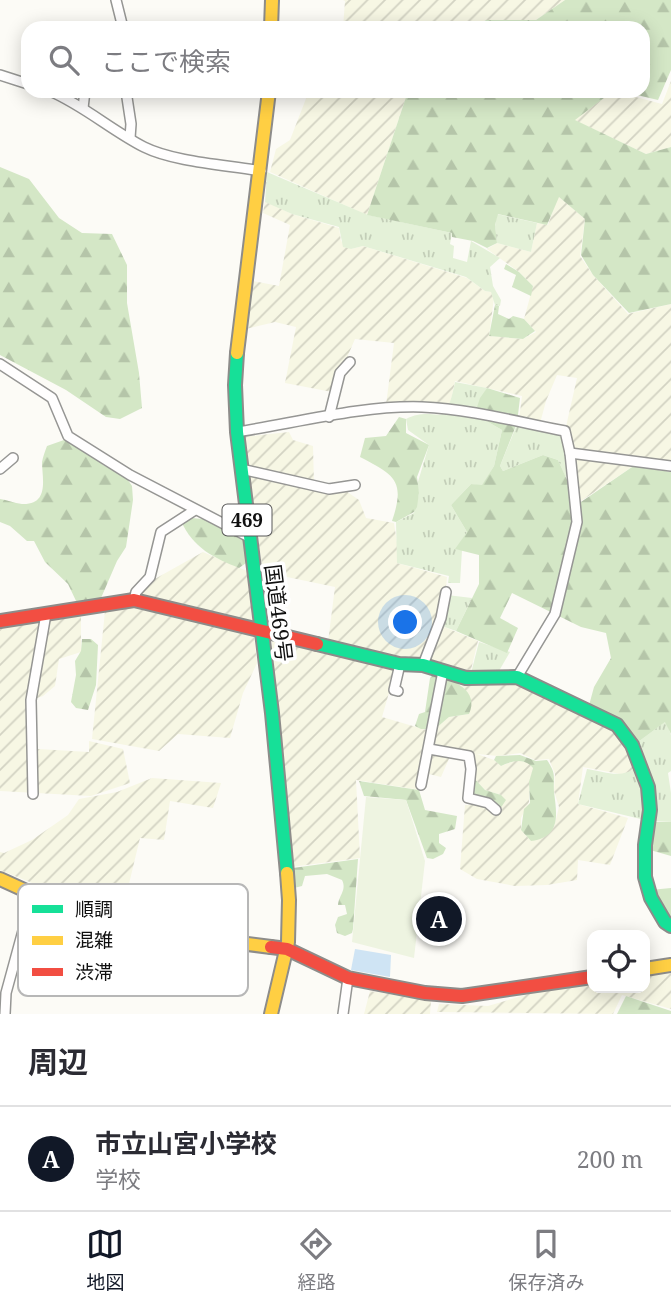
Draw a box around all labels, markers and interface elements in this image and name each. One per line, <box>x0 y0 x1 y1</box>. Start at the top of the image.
search box <box>21 21 650 98</box>
icon: search <box>45 41 83 79</box>
text: ここで検索 <box>101 43 231 79</box>
road number: 469 <box>222 505 272 536</box>
street label: 国道469号 <box>259 563 299 663</box>
your location <box>388 605 422 639</box>
legend <box>18 884 248 996</box>
pin: A <box>416 893 462 945</box>
text: 順調 <box>75 896 113 922</box>
text: 混雑 <box>75 927 113 953</box>
map controls <box>587 930 650 993</box>
button: locate <box>587 930 650 993</box>
text: 渋滞 <box>75 959 113 985</box>
text: 周辺 <box>28 1041 88 1082</box>
text: 市立山宮小学校 <box>95 1125 277 1161</box>
text: A <box>42 1143 60 1175</box>
text: 200 m <box>577 1143 643 1175</box>
text: 学校 <box>95 1163 141 1195</box>
tab: 地図 <box>86 1225 125 1295</box>
tab: 経路 <box>297 1225 336 1295</box>
tab: 保存済み <box>508 1225 585 1295</box>

